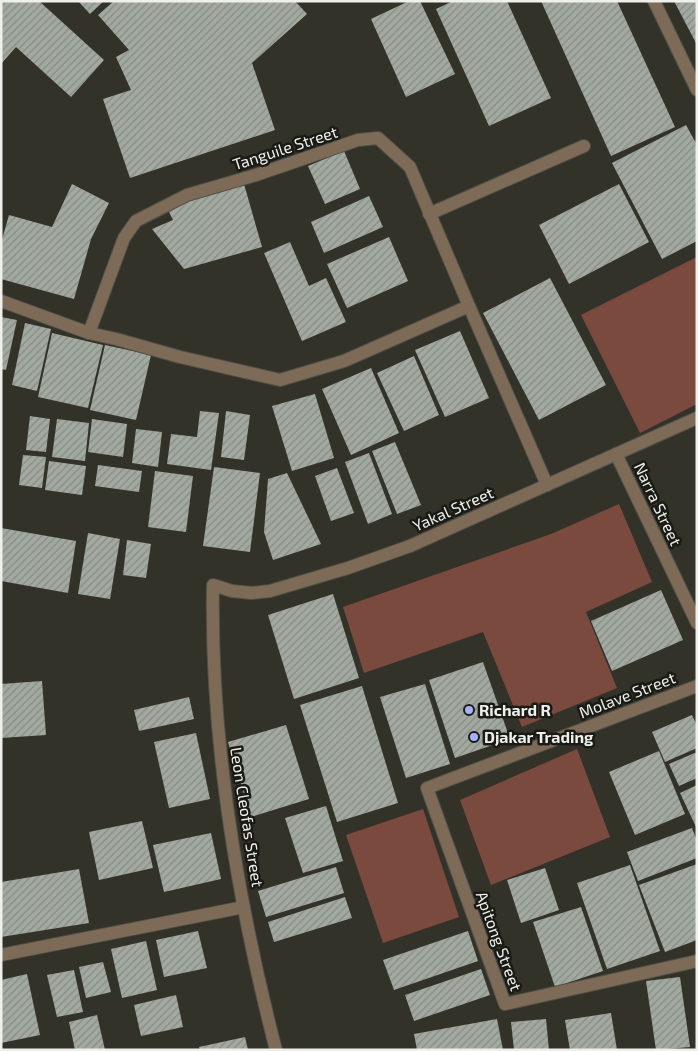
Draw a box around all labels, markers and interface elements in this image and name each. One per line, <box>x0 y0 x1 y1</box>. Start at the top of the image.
street label: Tanguile Street <box>230 122 340 173</box>
street label: Narra Street <box>631 459 686 548</box>
street label: Yakal Street <box>410 482 496 535</box>
street label: Molave Street <box>576 667 678 722</box>
place label: Richard R <box>479 700 551 719</box>
marker: Richard R <box>463 704 475 716</box>
place label: Djakar Trading <box>484 727 594 746</box>
marker: Djakar Trading <box>468 731 480 743</box>
street label: Leon Cleofas Street <box>227 746 268 888</box>
street label: Apitong Street <box>473 888 526 993</box>

